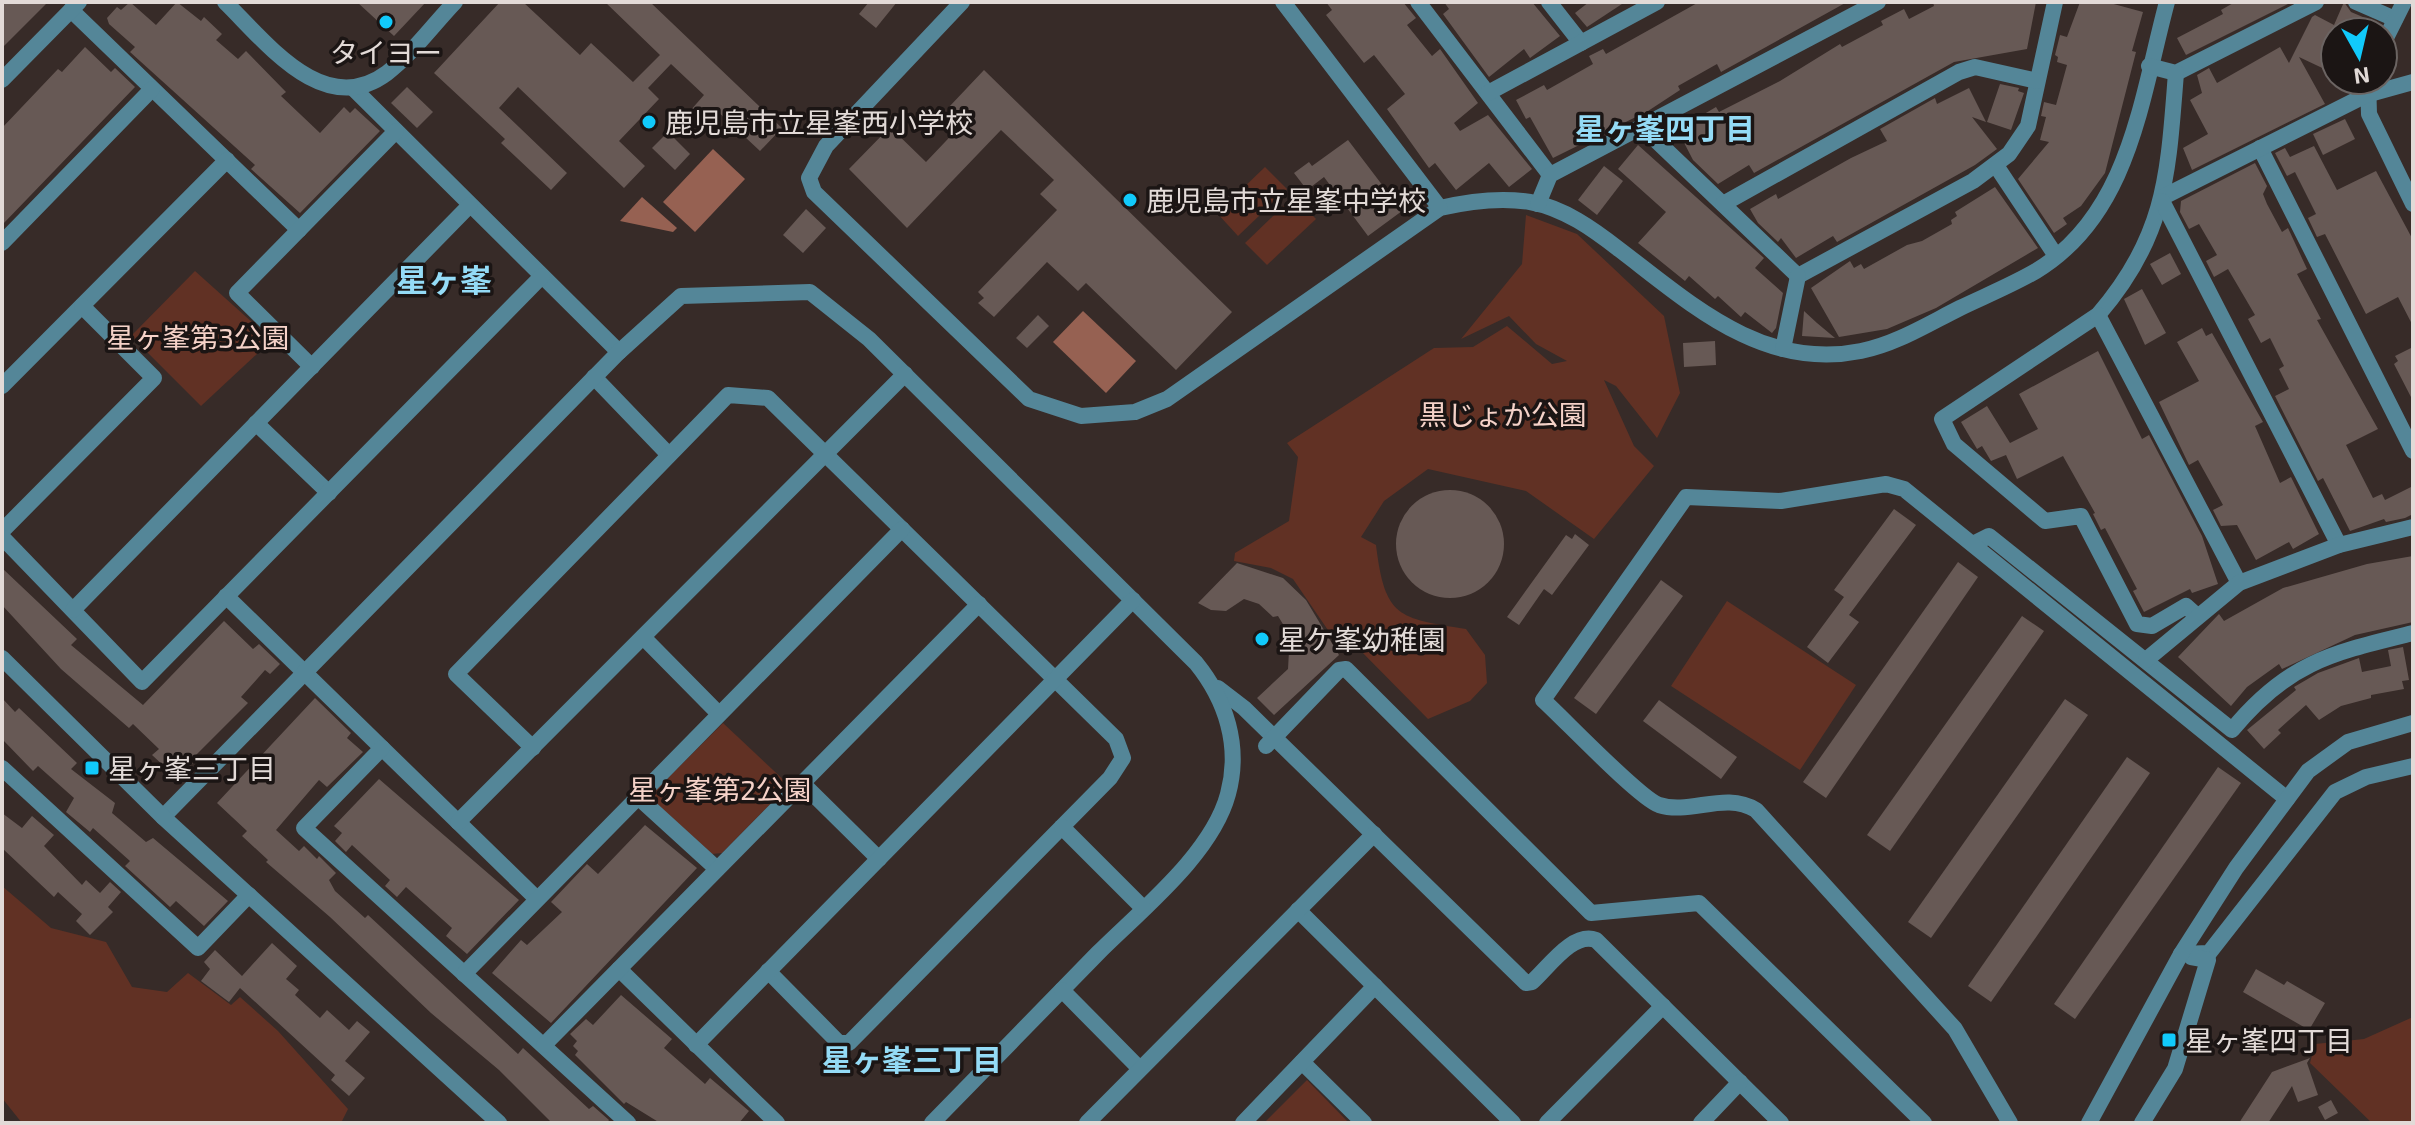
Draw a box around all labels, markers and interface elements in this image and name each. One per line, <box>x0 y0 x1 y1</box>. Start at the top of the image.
marker: タイヨー <box>377 13 395 31</box>
north arrow <box>2319 16 2399 96</box>
place label: タイヨー <box>330 35 442 69</box>
text: N <box>2352 63 2372 91</box>
place label: 鹿児島市立星峯西小学校 <box>665 105 973 139</box>
district label: 星ヶ峯四丁目 <box>1575 110 1755 146</box>
marker: 鹿児島市立星峯西小学校 <box>640 113 658 131</box>
place label: 鹿児島市立星峯中学校 <box>1146 183 1426 217</box>
marker: 鹿児島市立星峯中学校 <box>1121 191 1139 209</box>
district label: 星ヶ峯 <box>396 260 492 298</box>
park label: 星ヶ峯第3公園 <box>106 320 290 354</box>
park label: 黒じょか公園 <box>1419 397 1587 431</box>
place label: 星ケ峯幼稚園 <box>1278 622 1446 656</box>
marker: 星ケ峯幼稚園 <box>1253 630 1271 648</box>
place label: 星ヶ峯三丁目 <box>108 751 276 785</box>
marker: 星ヶ峯三丁目 <box>83 759 101 777</box>
park label: 星ヶ峯第2公園 <box>628 772 812 806</box>
place label: 星ヶ峯四丁目 <box>2185 1023 2353 1057</box>
marker: 星ヶ峯四丁目 <box>2160 1031 2178 1049</box>
district label: 星ヶ峯三丁目 <box>822 1041 1002 1077</box>

